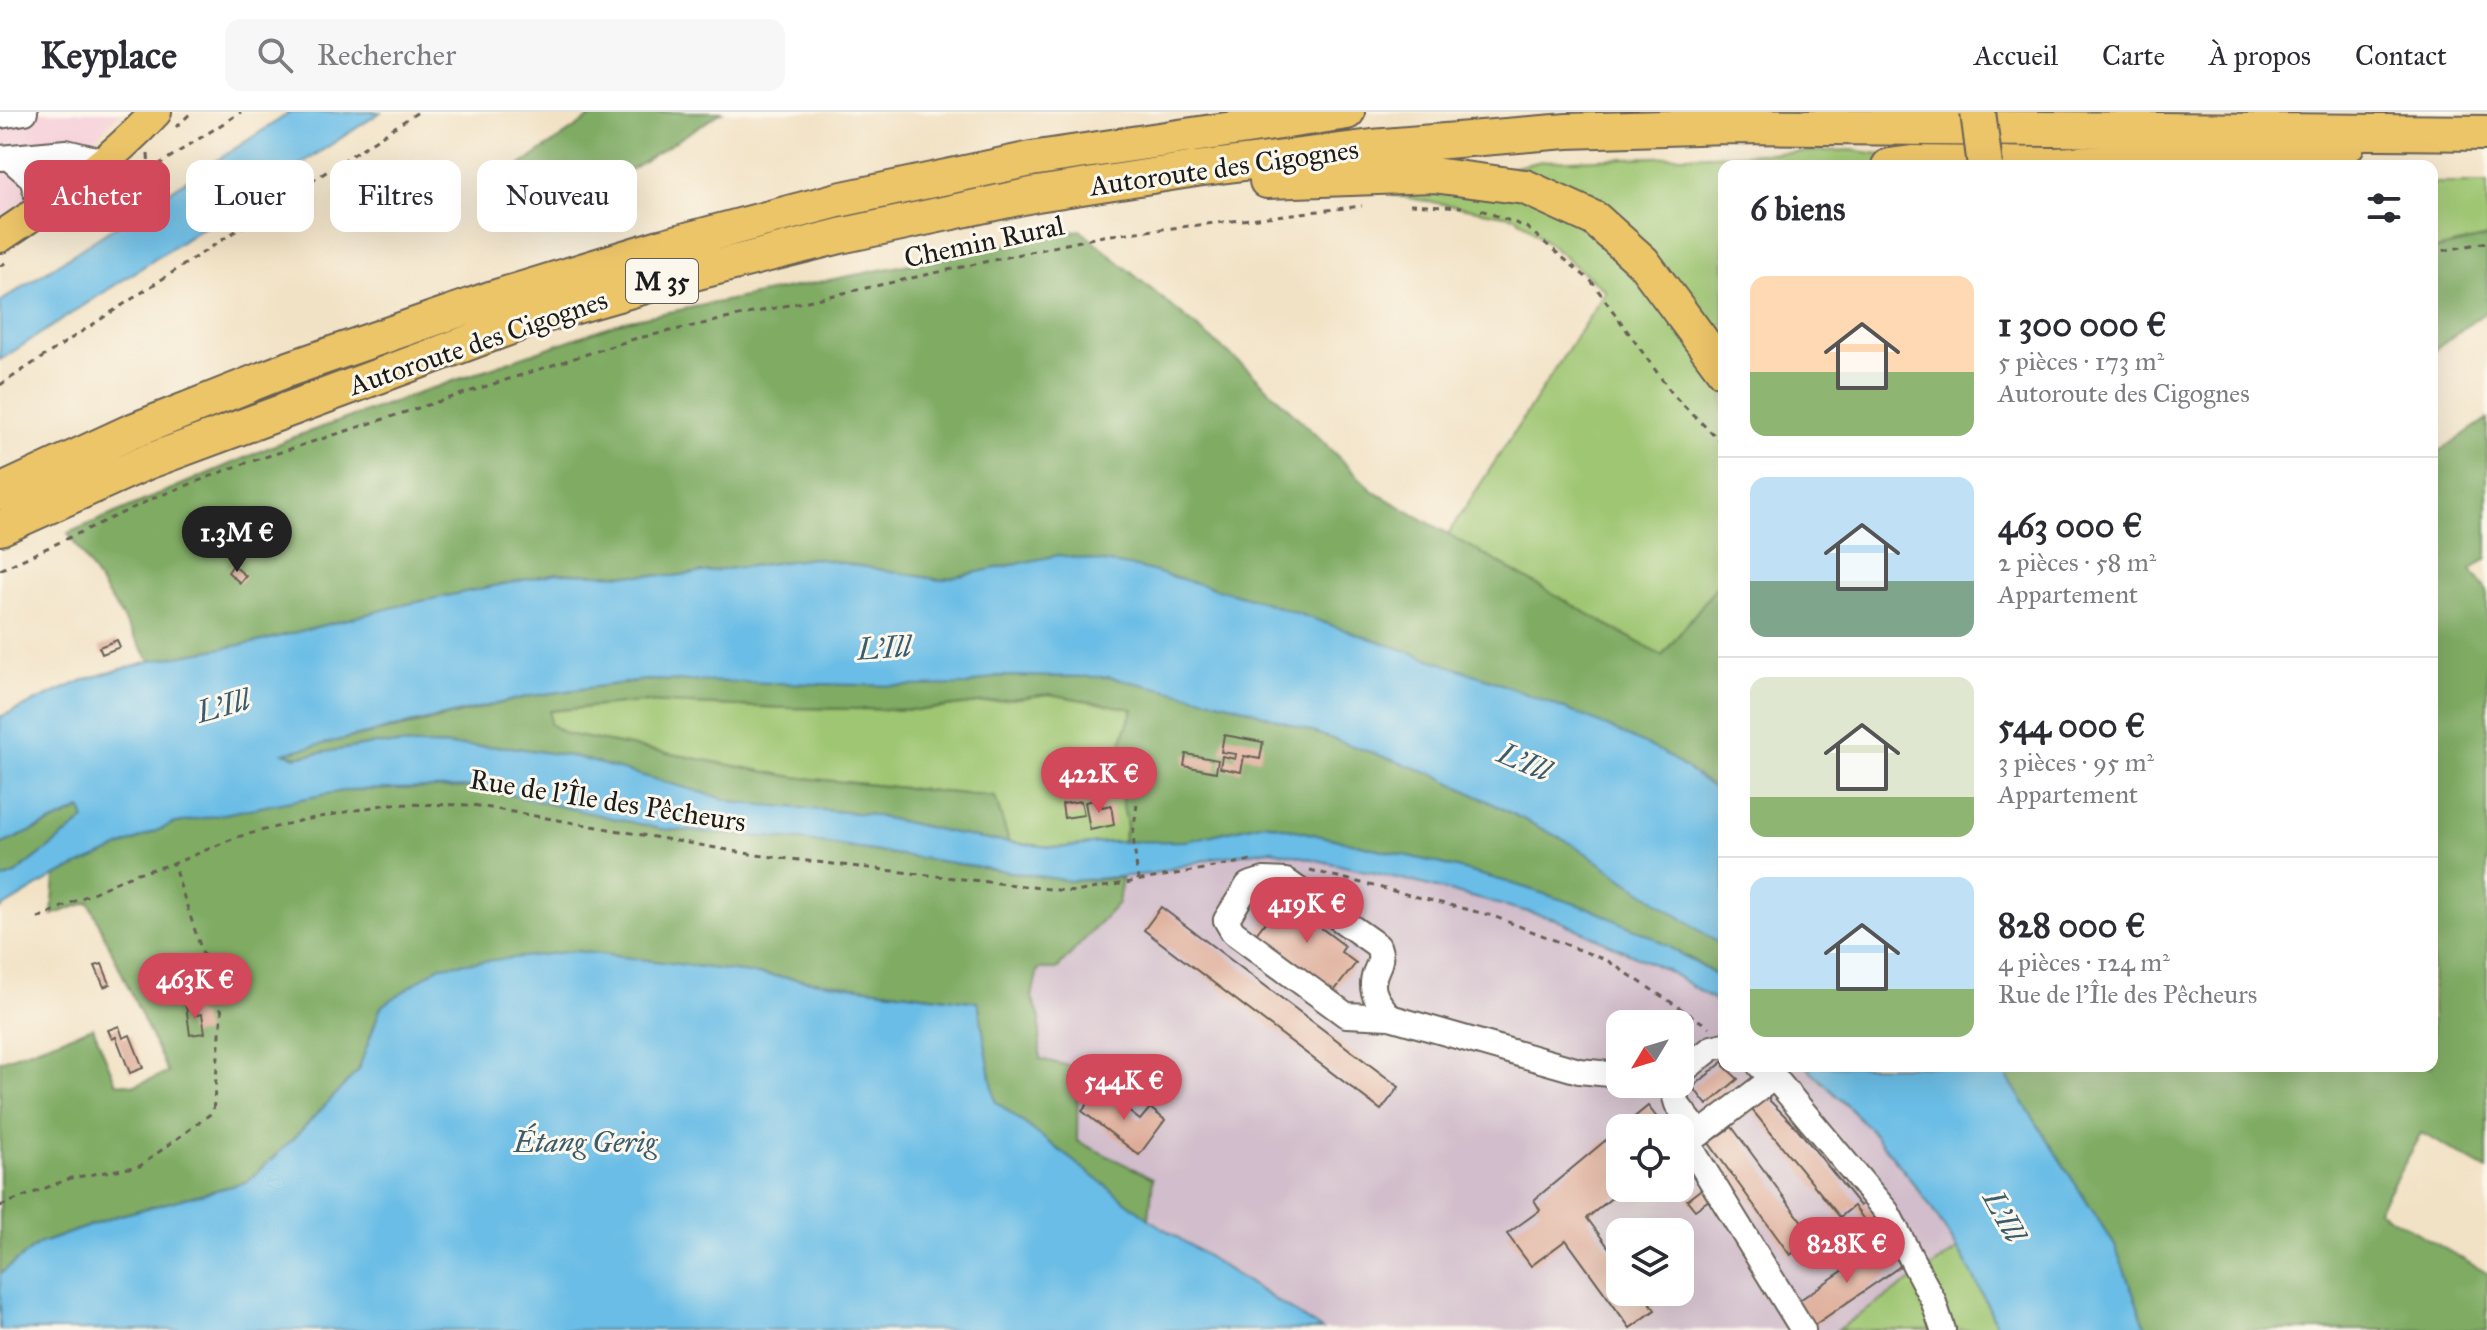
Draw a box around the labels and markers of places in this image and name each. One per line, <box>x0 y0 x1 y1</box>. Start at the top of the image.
pin: 1.3M € <box>172 506 302 574</box>
pin: 422K € <box>1034 747 1164 815</box>
pin: 419K € <box>1242 877 1372 945</box>
pin: 463K € <box>130 953 260 1021</box>
pin: 544K € <box>1059 1054 1189 1122</box>
pin: 828K € <box>1782 1217 1912 1285</box>

